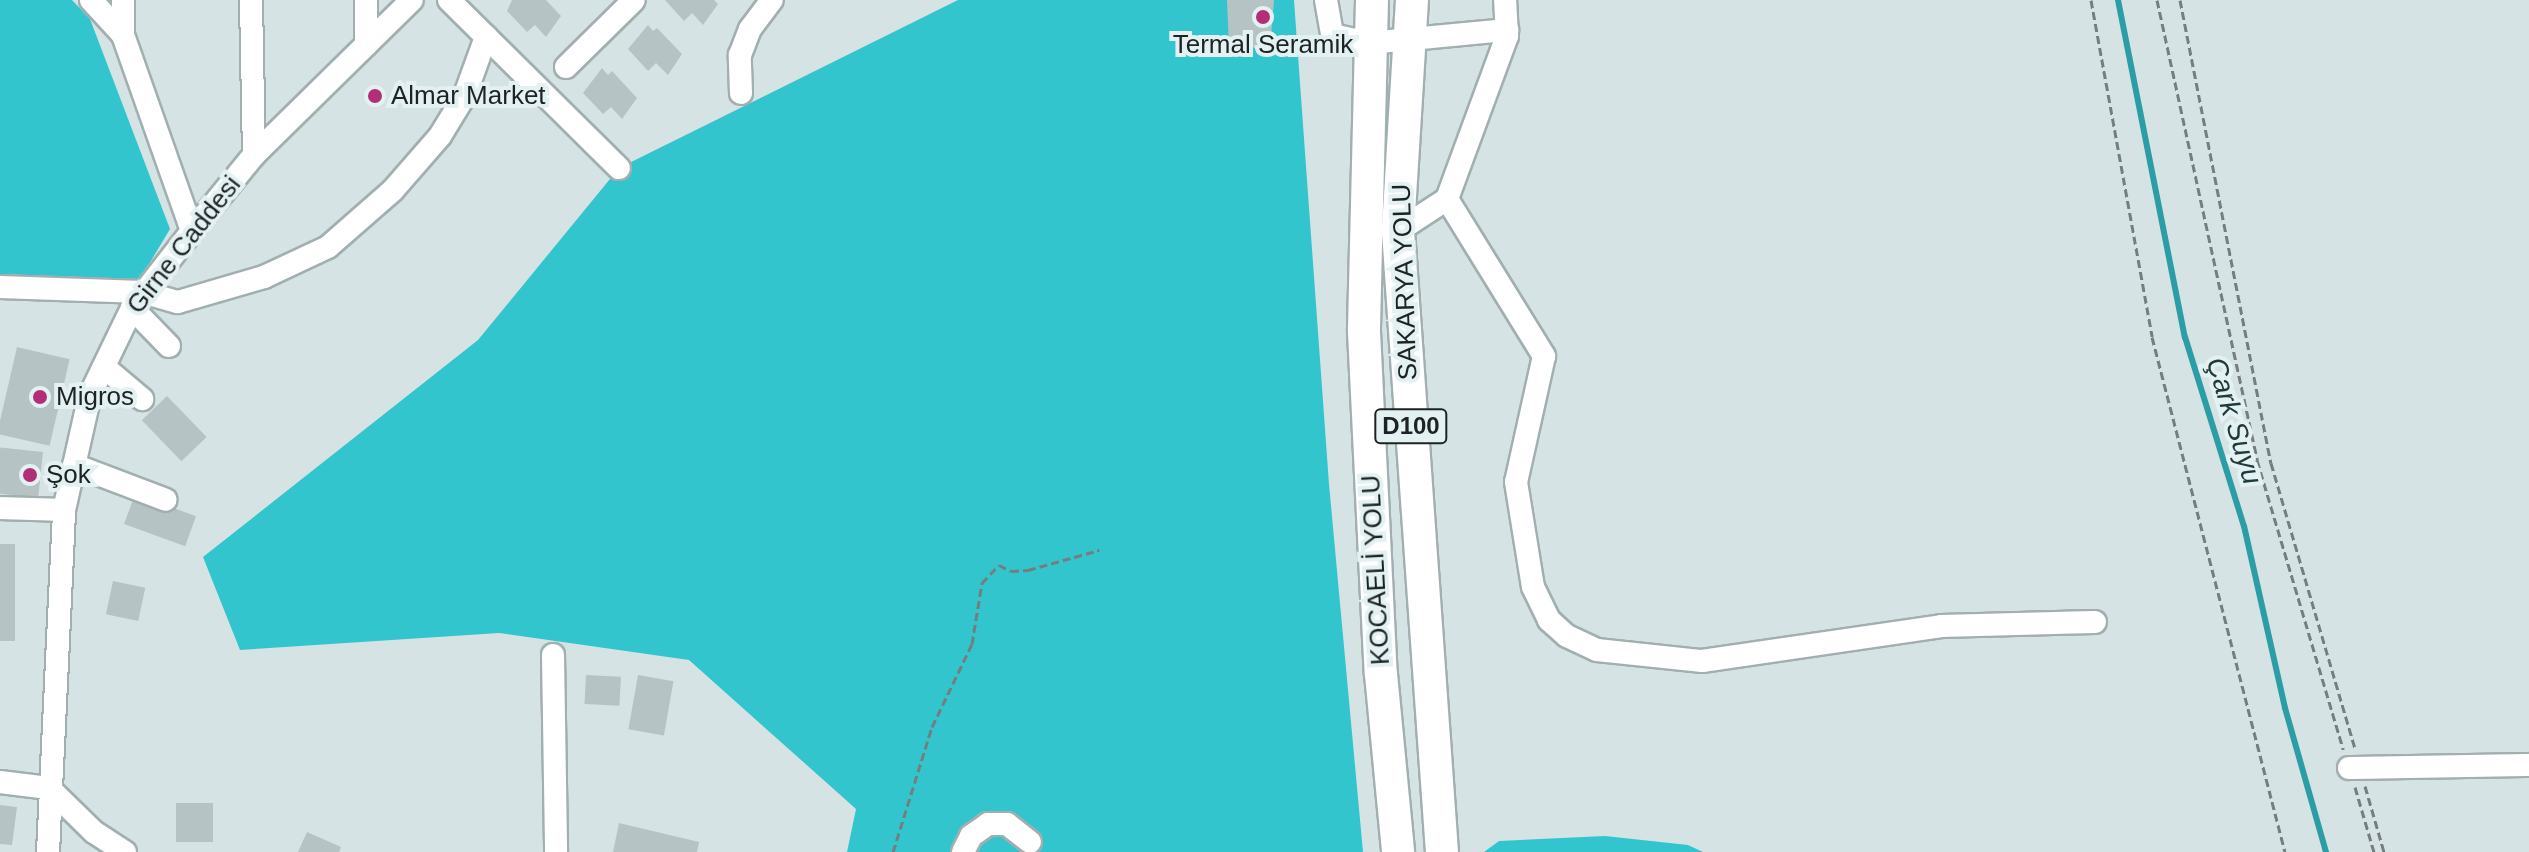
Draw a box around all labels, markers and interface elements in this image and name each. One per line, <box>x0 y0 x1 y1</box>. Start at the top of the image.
marker: Termal Seramik <box>1254 8 1272 26</box>
place label: Termal Seramik <box>1173 29 1353 61</box>
place label: Almar Market <box>391 80 546 112</box>
marker: Almar Market <box>366 87 384 105</box>
street label: Girne Caddesi <box>121 170 247 320</box>
street label: SAKARYA YOLU <box>1386 182 1424 382</box>
water label: Çark Suyu <box>2199 354 2269 488</box>
place label: Migros <box>56 381 134 413</box>
marker: Migros <box>31 388 49 406</box>
road number: D100 <box>1373 406 1449 446</box>
place label: Şok <box>46 459 91 491</box>
marker: Şok <box>21 466 39 484</box>
street label: KOCAELİ YOLU <box>1355 474 1397 666</box>

